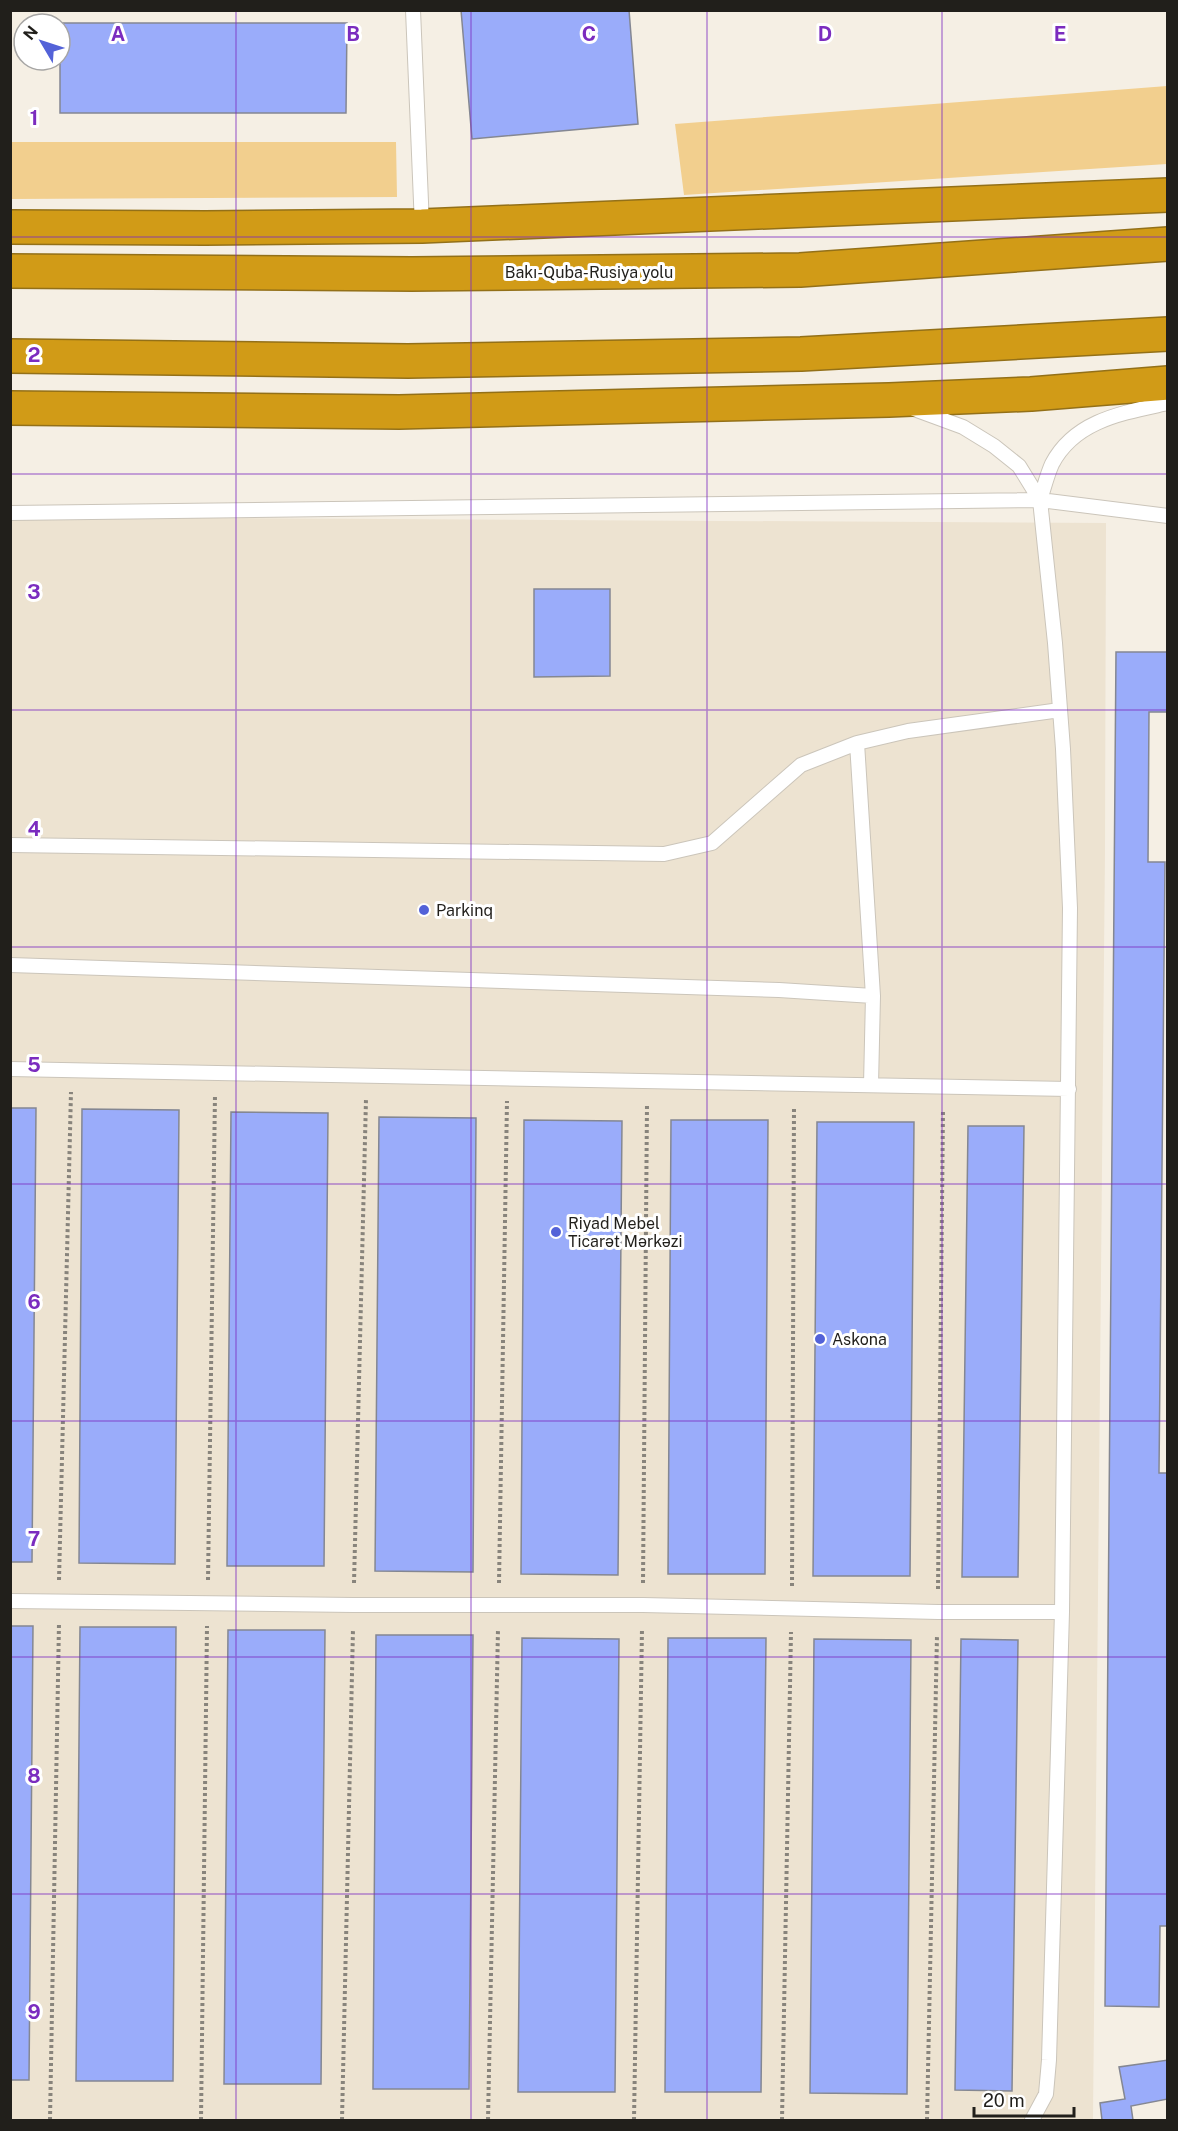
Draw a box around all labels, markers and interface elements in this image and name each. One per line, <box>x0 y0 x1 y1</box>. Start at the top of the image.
north arrow <box>12 12 72 72</box>
text: N <box>19 22 42 44</box>
text: A <box>111 22 125 46</box>
text: B <box>346 22 360 46</box>
text: C <box>582 22 596 46</box>
text: D <box>818 22 832 46</box>
text: E <box>1054 22 1066 46</box>
text: 1 <box>30 106 38 130</box>
street label: Bakı-Quba-Rusiya yolu <box>505 263 673 282</box>
text: 2 <box>28 343 40 367</box>
text: 3 <box>27 580 41 604</box>
text: 4 <box>27 817 41 841</box>
place label: Parkinq <box>436 901 493 920</box>
marker: Parkinq <box>417 903 431 917</box>
text: 5 <box>27 1053 41 1077</box>
place label: Riyad Mebel Ticarət Mərkəzi <box>568 1214 682 1251</box>
marker: Riyad Mebel Ticarət Mərkəzi <box>549 1225 563 1239</box>
text: 6 <box>27 1290 41 1314</box>
place label: Askona <box>832 1330 887 1349</box>
marker: Askona <box>813 1332 827 1346</box>
text: 7 <box>28 1527 40 1551</box>
text: 8 <box>27 1764 41 1788</box>
text: 9 <box>27 2000 41 2024</box>
scale bar <box>974 2080 1074 2118</box>
text: 20 m <box>983 2090 1025 2111</box>

